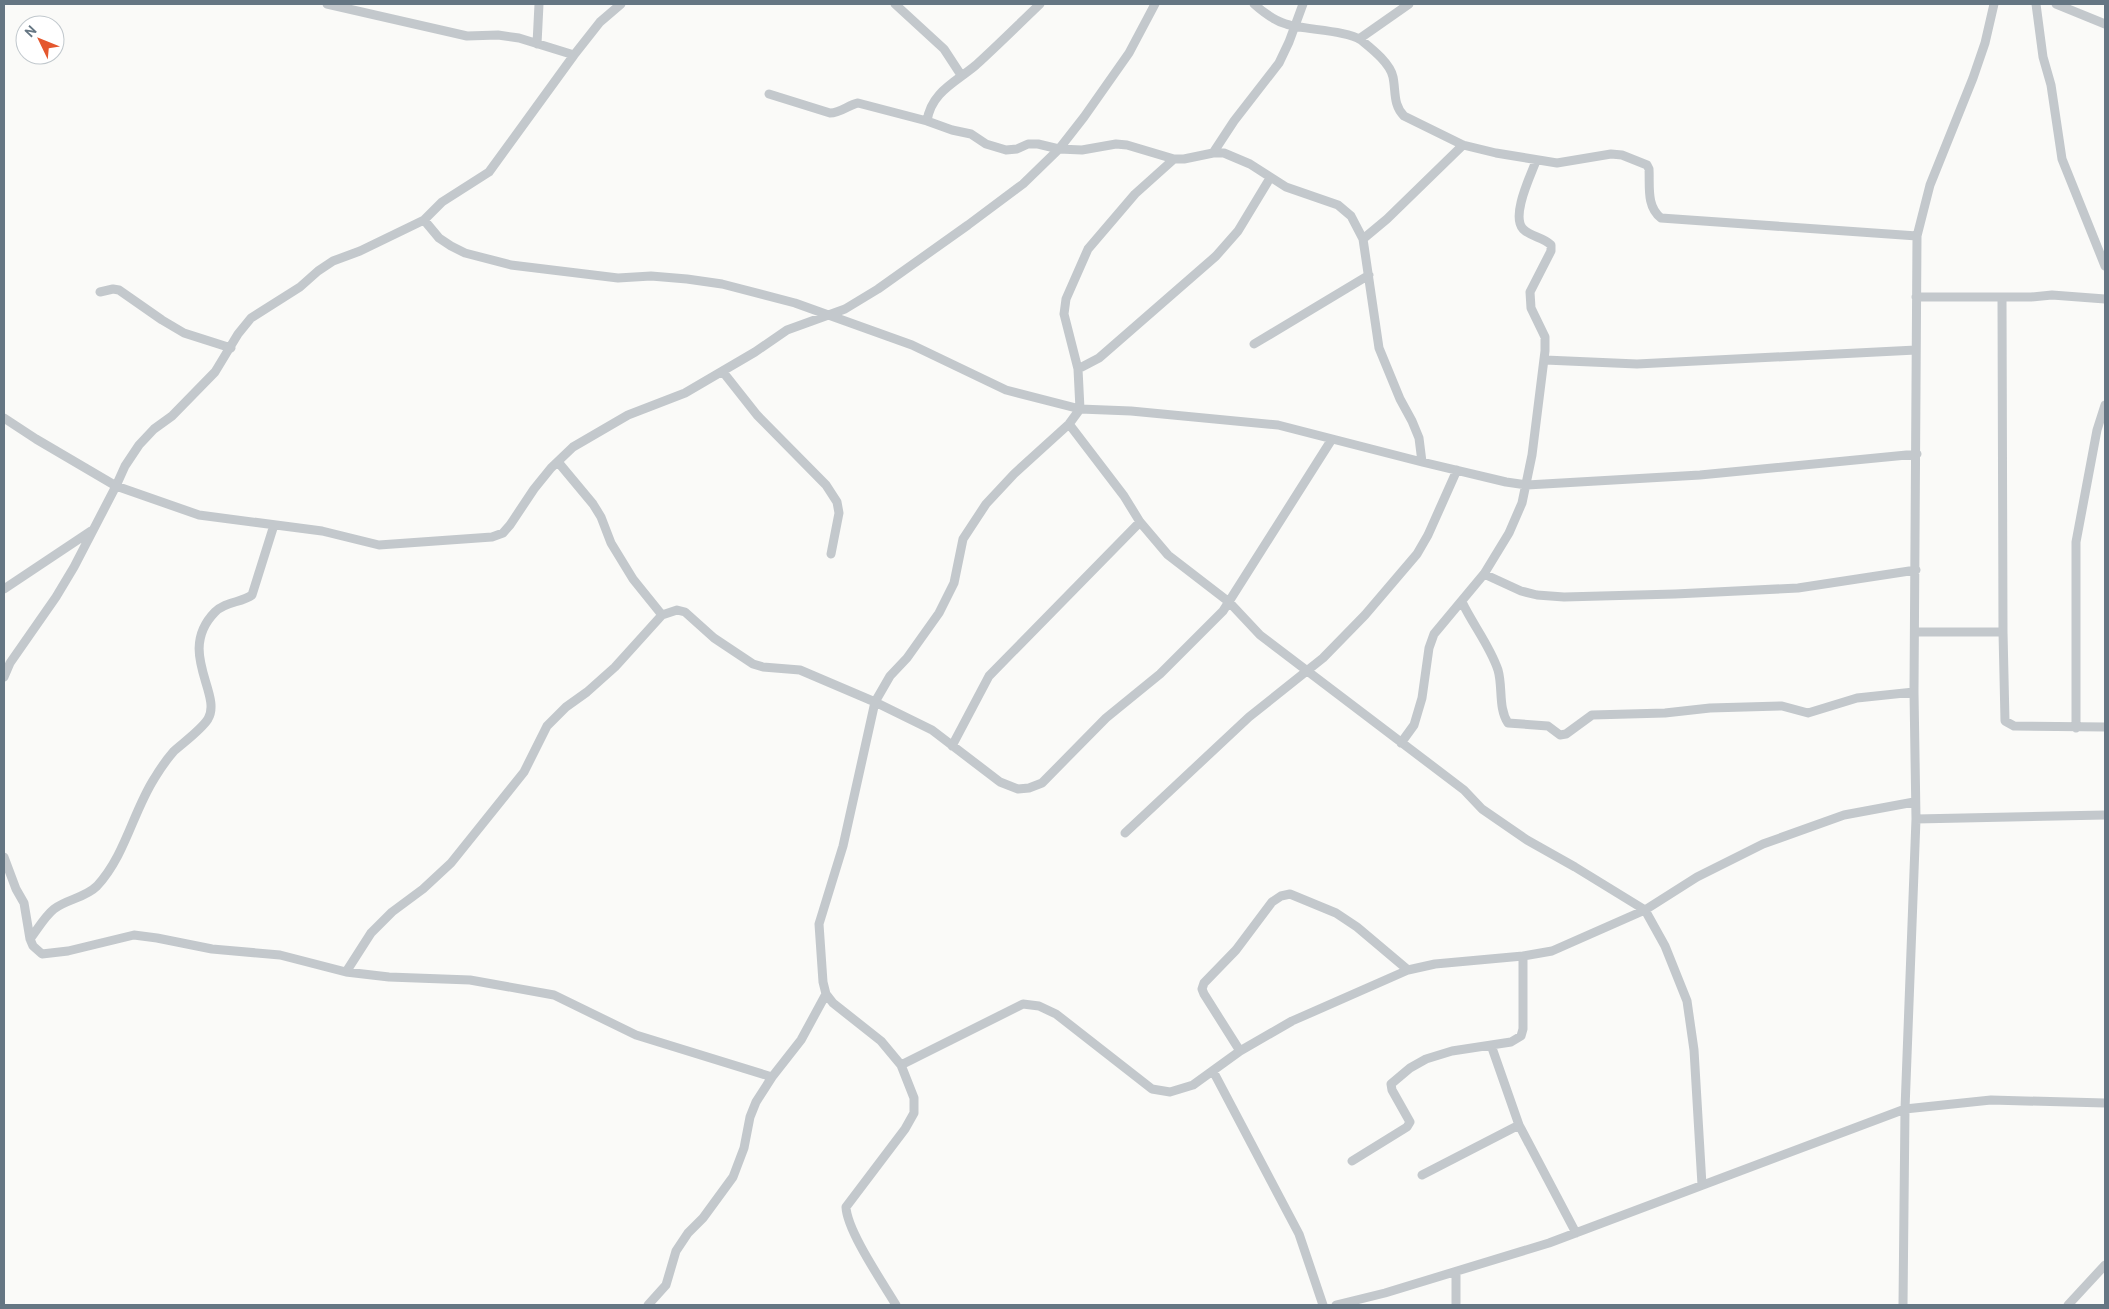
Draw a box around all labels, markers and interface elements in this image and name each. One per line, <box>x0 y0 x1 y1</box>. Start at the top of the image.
north arrow <box>15 15 65 65</box>
text: N <box>22 23 41 42</box>

